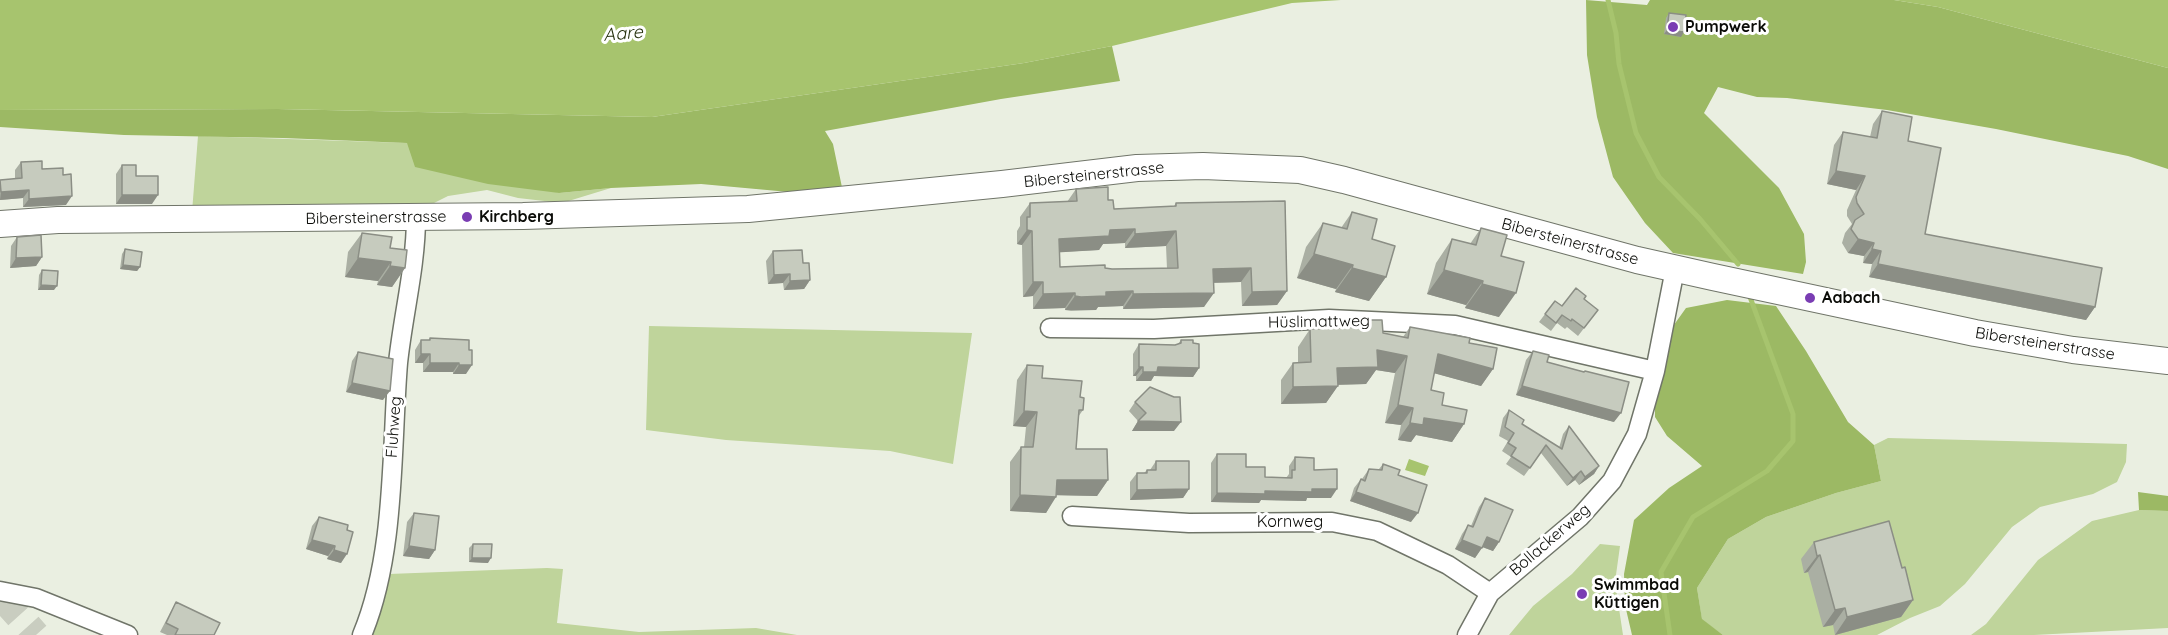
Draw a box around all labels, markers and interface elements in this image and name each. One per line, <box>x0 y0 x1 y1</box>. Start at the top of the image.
place label: Pumpwerk <box>1685 17 1767 37</box>
marker: Pumpwerk <box>1666 20 1680 34</box>
water label: Aare <box>602 22 644 46</box>
street label: Bibersteinerstrasse <box>1023 158 1165 192</box>
street label: Bibersteinerstrasse <box>305 207 447 229</box>
place label: Kirchberg <box>479 207 554 227</box>
marker: Kirchberg <box>460 210 474 224</box>
street label: Bibersteinerstrasse <box>1499 214 1641 270</box>
place label: Aabach <box>1822 288 1880 308</box>
marker: Aabach <box>1803 291 1817 305</box>
street label: Hüslimattweg <box>1268 312 1370 332</box>
street label: Bibersteinerstrasse <box>1974 323 2116 365</box>
street label: Fluhweg <box>382 395 406 459</box>
street label: Bollackerweg <box>1506 500 1594 580</box>
street label: Kornweg <box>1257 512 1323 532</box>
place label: Swimmbad Küttigen <box>1594 575 1679 613</box>
marker: Swimmbad Küttigen <box>1575 587 1589 601</box>

